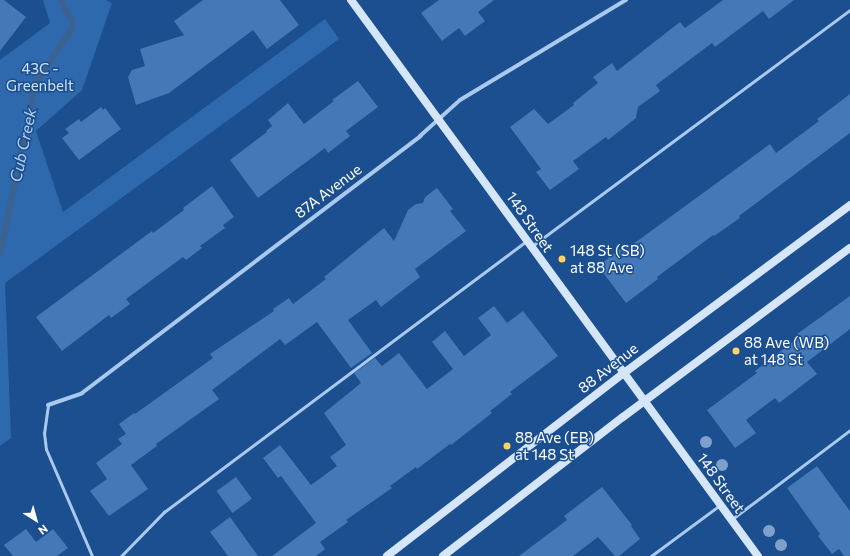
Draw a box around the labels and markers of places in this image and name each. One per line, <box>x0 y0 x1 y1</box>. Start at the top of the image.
place label: 148 St (SB) at 88 Ave <box>570 241 645 276</box>
marker: 148 St (SB) at 88 Ave <box>557 254 567 264</box>
place label: 88 Ave (WB) at 148 St <box>744 333 829 368</box>
marker: 88 Ave (WB) at 148 St <box>731 346 741 356</box>
place label: 88 Ave (EB) at 148 St <box>515 428 594 463</box>
marker: 88 Ave (EB) at 148 St <box>502 441 512 451</box>

